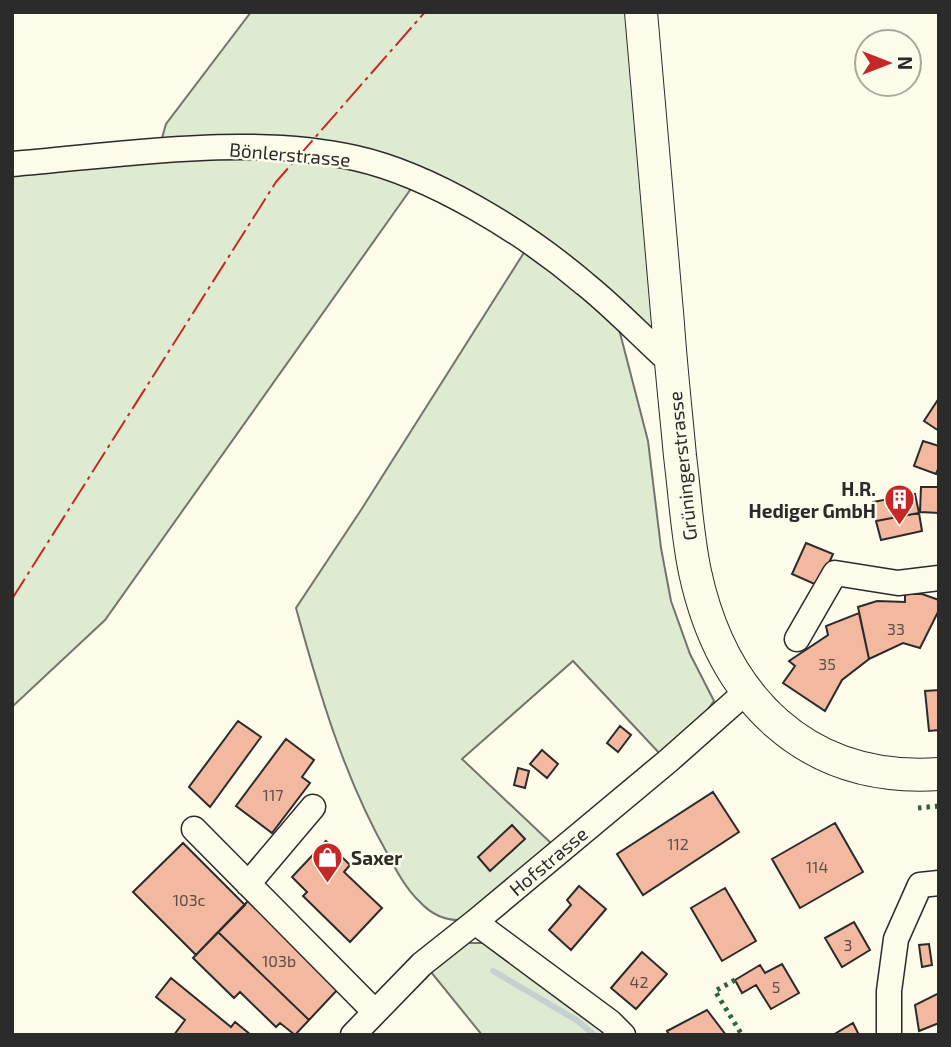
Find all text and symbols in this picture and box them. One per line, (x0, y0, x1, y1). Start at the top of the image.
north arrow (853, 28, 923, 98)
text: N (894, 56, 917, 70)
street label: Bönlerstrasse (228, 137, 352, 171)
street label: Grüningerstrasse (663, 390, 701, 542)
place label: H.R. Hediger GmbH (749, 477, 876, 522)
building icon: H.R. Hediger GmbH (882, 482, 916, 526)
house number: 33 (887, 619, 905, 638)
house number: 35 (818, 654, 836, 673)
house number: 117 (263, 785, 283, 804)
street label: Hofstrasse (504, 822, 592, 900)
house number: 112 (667, 834, 689, 853)
shop icon: Saxer (311, 840, 345, 884)
place label: Saxer (351, 846, 402, 869)
house number: 114 (806, 857, 828, 876)
house number: 103c (173, 890, 206, 909)
house number: 3 (844, 935, 852, 954)
house number: 103b (262, 951, 296, 970)
house number: 42 (630, 972, 648, 991)
house number: 5 (772, 977, 780, 996)

